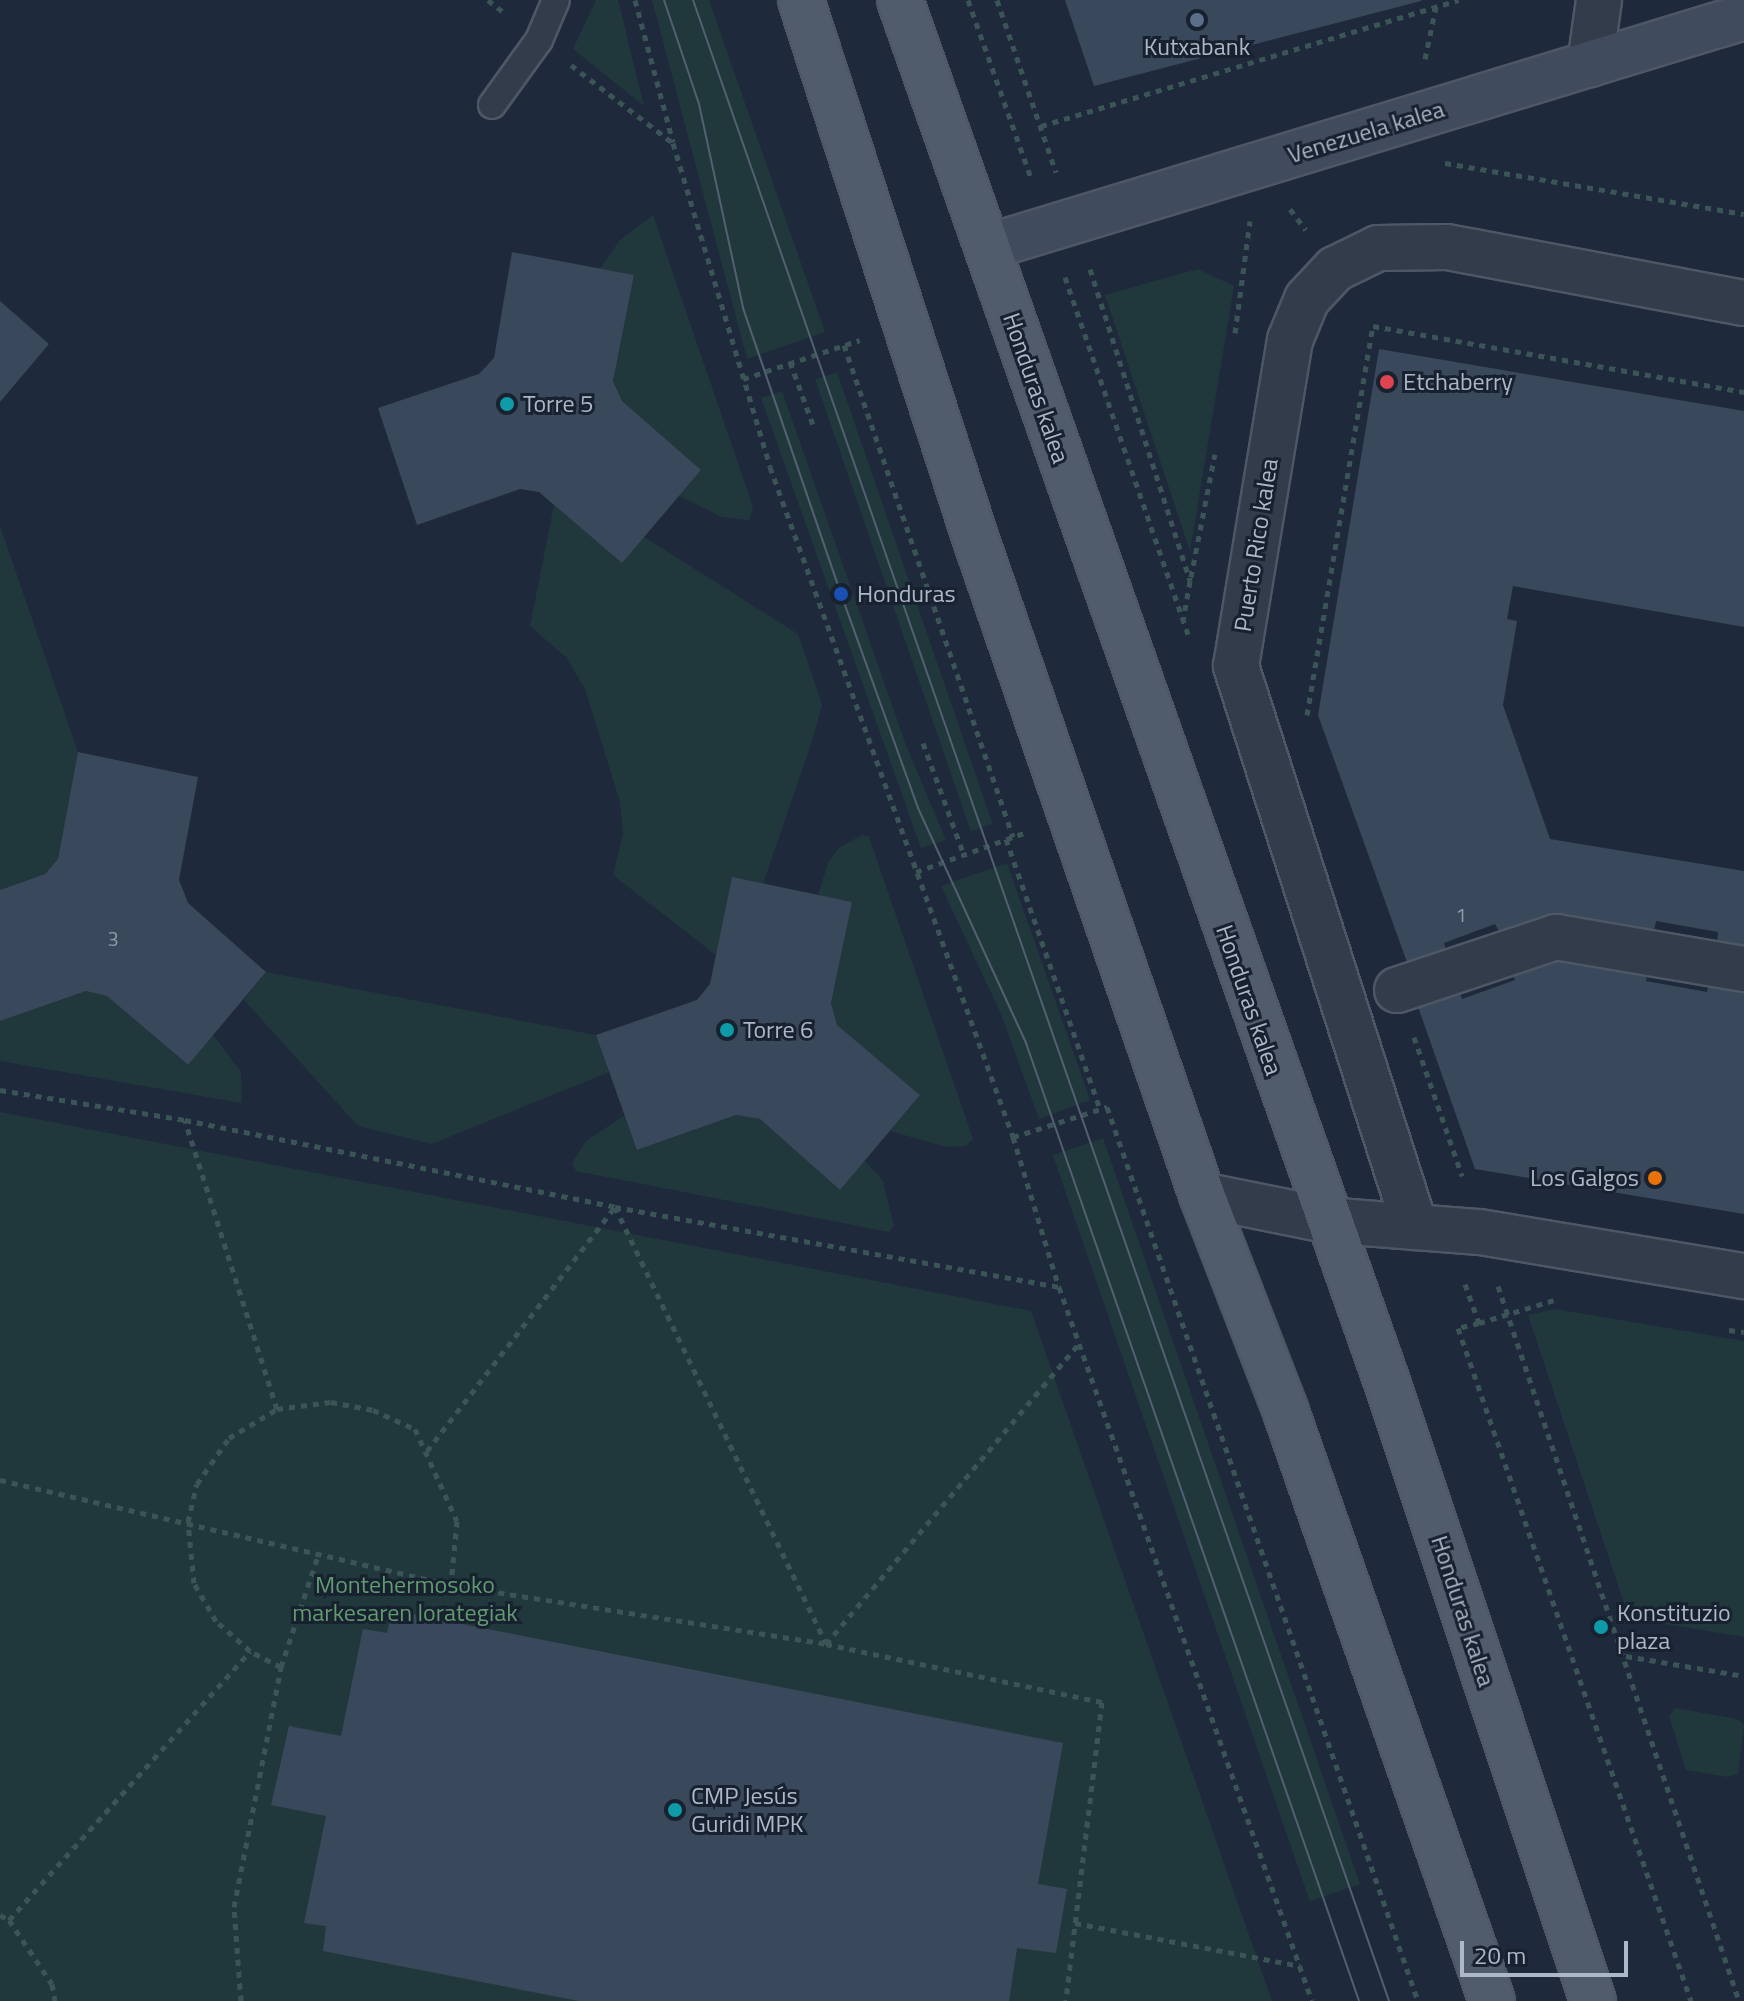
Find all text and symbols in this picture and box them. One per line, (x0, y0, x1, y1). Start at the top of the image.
marker: Kutxabank (1188, 11, 1206, 29)
place label: Kutxabank (1144, 33, 1250, 61)
street label: Venezuela kalea (1284, 95, 1448, 169)
street label: Honduras kalea (997, 309, 1075, 467)
place label: Etchaberry (1403, 368, 1513, 396)
marker: Etchaberry (1378, 373, 1396, 391)
place label: Torre 5 (523, 390, 593, 418)
marker: Torre 5 (498, 395, 516, 413)
street label: Puerto Rico kalea (1228, 456, 1284, 634)
place label: Honduras (857, 580, 956, 608)
marker: Honduras (832, 585, 850, 603)
house number: 1 (1455, 902, 1467, 926)
street label: Honduras kalea (1210, 921, 1288, 1079)
house number: 3 (107, 926, 119, 950)
place label: Torre 6 (743, 1016, 813, 1044)
marker: Torre 6 (718, 1021, 736, 1039)
place label: Los Galgos (1530, 1164, 1639, 1192)
marker: Los Galgos (1646, 1169, 1664, 1187)
street label: Honduras kalea (1425, 1532, 1501, 1690)
park label: Montehermosoko markesaren lorategiak (292, 1571, 518, 1627)
place label: Konstituzio plaza (1617, 1599, 1731, 1655)
marker: Konstituzio plaza (1592, 1618, 1610, 1636)
place label: CMP Jesús Guridi MPK (691, 1782, 803, 1838)
marker: CMP Jesús Guridi MPK (666, 1801, 684, 1819)
scale bar (1464, 1925, 1632, 1975)
text: 20 m (1474, 1937, 1526, 1973)

